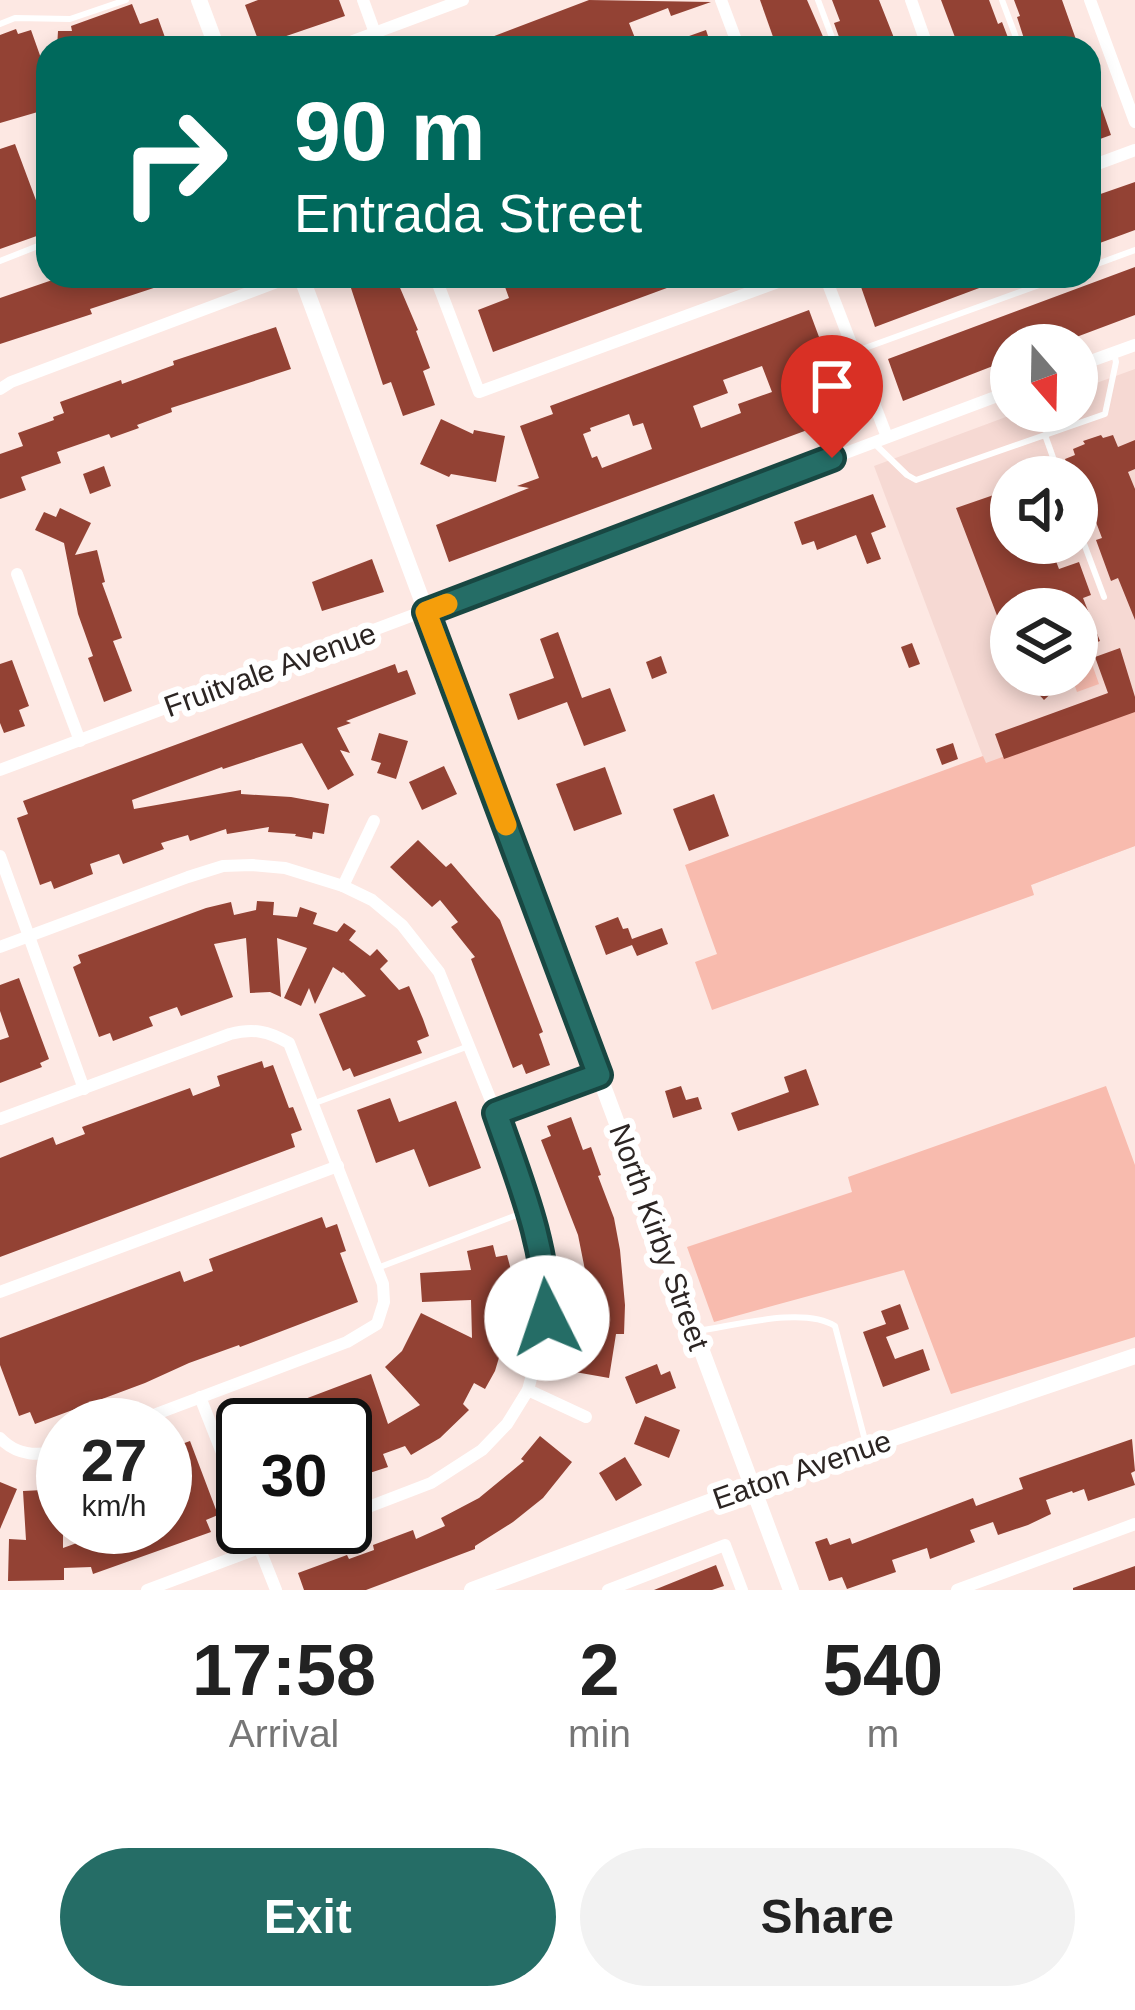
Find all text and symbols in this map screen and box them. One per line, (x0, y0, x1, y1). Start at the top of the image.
icon: right (96, 84, 252, 240)
text: 90 m (294, 84, 485, 178)
text: Entrada Street (294, 183, 642, 243)
north arrow (990, 324, 1098, 432)
map controls (990, 324, 1098, 696)
pin (781, 335, 883, 458)
icon: arrive (799, 353, 865, 419)
button: sound (990, 456, 1098, 564)
button: layers (990, 588, 1098, 696)
street label: Fruitvale Avenue (159, 616, 380, 723)
street label: North Kirby Street (603, 1119, 716, 1355)
position arrow (484, 1255, 610, 1381)
speed limit sign: 30 (216, 1398, 372, 1554)
street label: Eaton Avenue (708, 1424, 895, 1515)
text: 27 (81, 1427, 147, 1494)
text: km/h (81, 1489, 147, 1522)
text: 17:58 (192, 1630, 376, 1710)
text: 2 (579, 1630, 620, 1710)
text: 540 (823, 1630, 943, 1710)
text: Arrival (229, 1712, 339, 1755)
text: min (568, 1712, 631, 1755)
text: m (867, 1712, 899, 1755)
button: Exit (60, 1848, 556, 1986)
button: Share (580, 1848, 1075, 1986)

